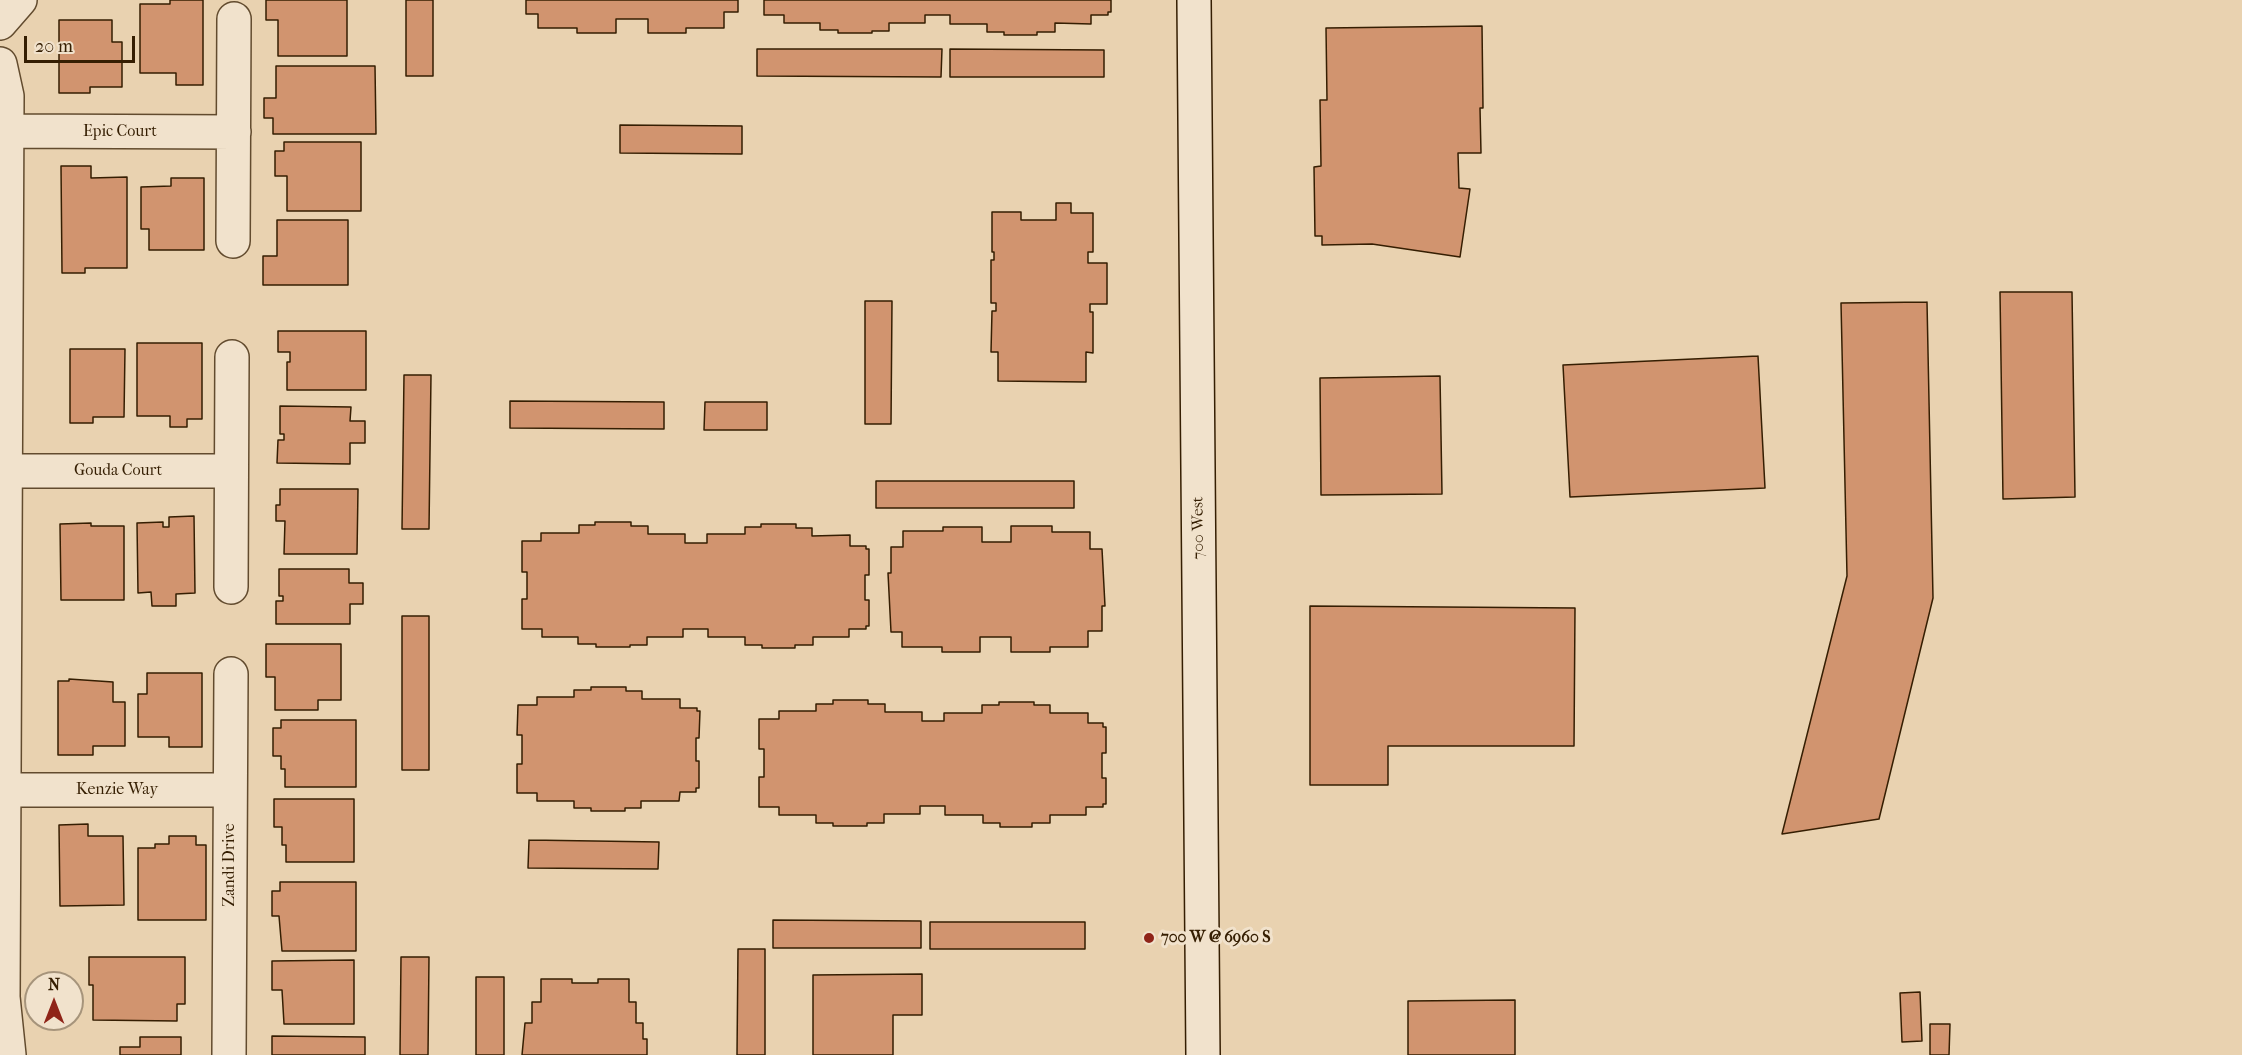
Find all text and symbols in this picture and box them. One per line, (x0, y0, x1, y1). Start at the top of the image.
scale bar (27, 24, 138, 62)
text: 20 m (35, 36, 73, 57)
street label: Epic Court (83, 122, 157, 142)
street label: Gouda Court (74, 461, 162, 481)
street label: 700 West (1189, 496, 1209, 560)
street label: Kenzie Way (76, 780, 158, 800)
street label: Zandi Drive (220, 823, 240, 907)
place label: 700 W @ 6960 S (1161, 928, 1270, 948)
marker: 700 W @ 6960 S (1142, 931, 1156, 945)
north arrow (24, 971, 84, 1031)
text: N (48, 975, 60, 994)

